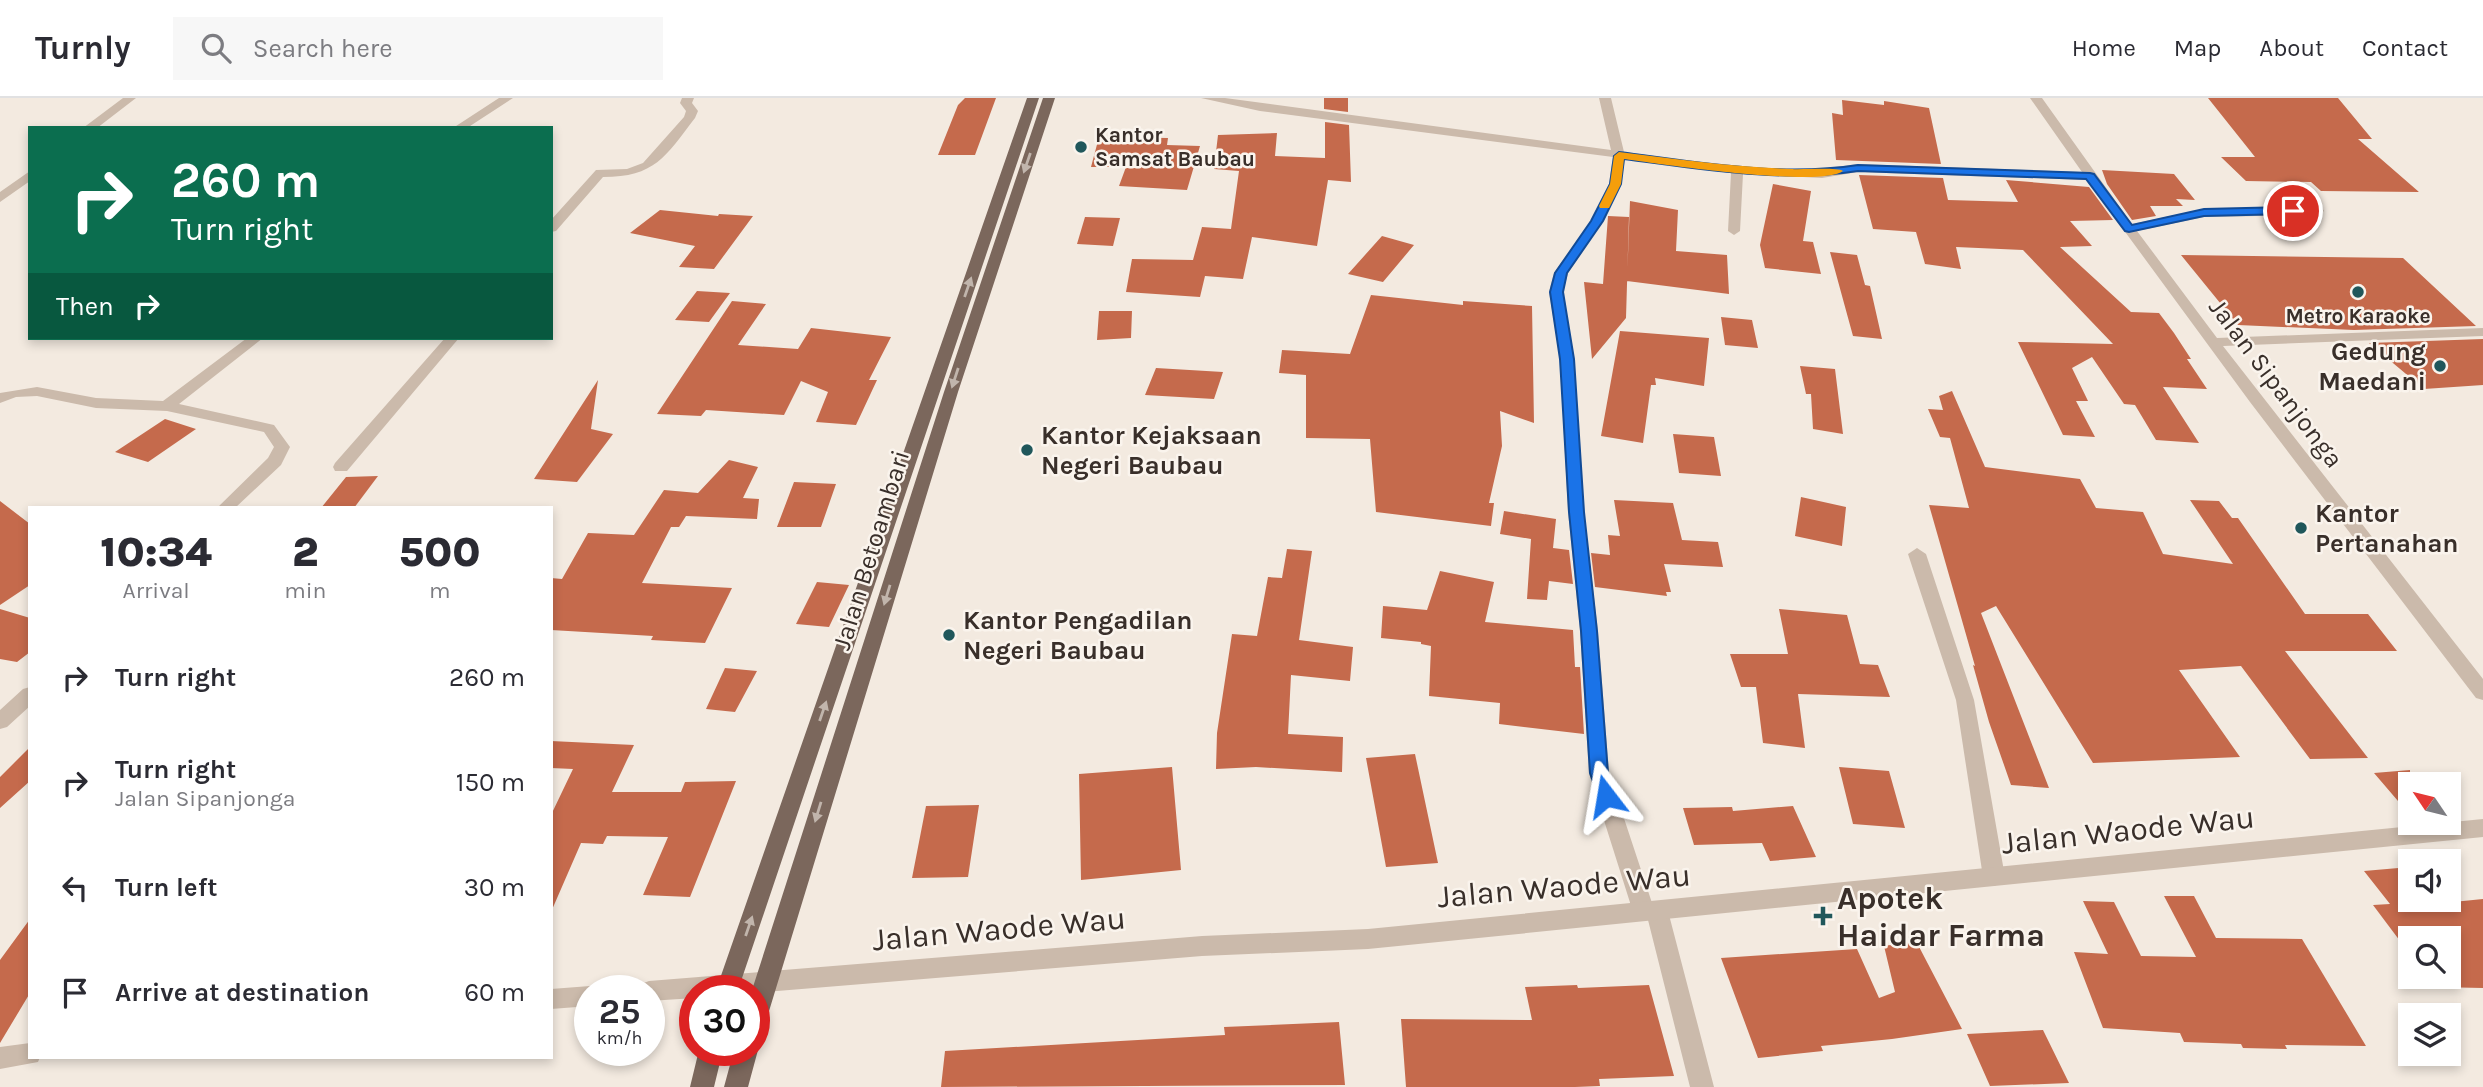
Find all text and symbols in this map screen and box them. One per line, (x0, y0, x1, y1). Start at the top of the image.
search box (173, 17, 663, 80)
text: Turnly (35, 29, 131, 67)
icon: search (197, 29, 235, 67)
text: Search here (253, 33, 393, 64)
text: Home (2072, 34, 2136, 62)
text: Map (2174, 34, 2221, 62)
text: About (2259, 34, 2324, 62)
text: Contact (2362, 34, 2448, 62)
place label: Kantor Samsat Baubau (1095, 123, 1255, 171)
marker: Kantor Samsat Baubau (1073, 139, 1089, 155)
text: 260 m (171, 152, 320, 209)
one-way arrow (1021, 152, 1032, 173)
icon: right (56, 154, 147, 245)
pin (2263, 181, 2323, 241)
icon: arrive (2274, 192, 2312, 230)
text: Turn right (171, 211, 313, 248)
one-way arrow (963, 276, 974, 297)
marker: Metro Karaoke (2350, 284, 2366, 300)
icon: right (128, 287, 166, 325)
text: Then (56, 291, 114, 322)
street label: Jalan Sipanjonga (2202, 292, 2350, 474)
place label: Metro Karaoke (2285, 304, 2431, 328)
place label: Gedung Maedani (2318, 336, 2426, 397)
marker: Gedung Maedani (2432, 358, 2448, 374)
one-way arrow (949, 368, 960, 389)
place label: Kantor Kejaksaan Negeri Baubau (1041, 420, 1262, 481)
marker: Kantor Kejaksaan Negeri Baubau (1019, 442, 1035, 458)
street label: Jalan Betoambari (826, 446, 916, 654)
place label: Kantor Pertanahan (2315, 498, 2459, 559)
marker: Kantor Pertanahan (2293, 520, 2309, 536)
text: 10:34 (100, 527, 212, 577)
text: 2 (292, 527, 319, 577)
text: 500 (399, 527, 481, 577)
text: Arrival (122, 577, 190, 604)
text: min (284, 577, 327, 604)
text: m (429, 577, 450, 604)
one-way arrow (881, 585, 891, 606)
place label: Kantor Pengadilan Negeri Baubau (963, 605, 1192, 666)
marker: Kantor Pengadilan Negeri Baubau (941, 627, 957, 643)
icon: right (56, 659, 94, 697)
text: Turn right (115, 662, 236, 693)
text: 260 m (449, 662, 525, 693)
one-way arrow (818, 700, 829, 721)
text: Turn right (115, 754, 236, 785)
position arrow (1569, 759, 1643, 833)
icon: right (56, 764, 94, 802)
text: 150 m (456, 767, 525, 798)
north arrow (2398, 772, 2460, 835)
map controls (2398, 772, 2461, 1066)
text: Jalan Sipanjonga (115, 785, 295, 812)
street label: Jalan Waode Wau (2000, 798, 2256, 862)
one-way arrow (813, 802, 823, 823)
button: sound (2398, 849, 2461, 912)
street label: Jalan Waode Wau (1436, 856, 1692, 916)
icon: left (56, 869, 94, 907)
text: Turn left (115, 872, 217, 903)
text: 30 m (464, 872, 525, 903)
place label: Apotek Haidar Farma (1837, 880, 2045, 954)
street label: Jalan Waode Wau (871, 899, 1127, 959)
marker: Apotek Haidar Farma (1815, 908, 1831, 924)
one-way arrow (744, 915, 755, 936)
button: search (2398, 926, 2461, 989)
icon: arrive (56, 974, 94, 1012)
speed limit sign: 30 (679, 975, 770, 1066)
text: Arrive at destination (115, 977, 369, 1008)
text: 60 m (464, 977, 525, 1008)
text: 25 (599, 991, 640, 1032)
button: layers (2398, 1003, 2461, 1066)
text: km/h (597, 1027, 642, 1049)

